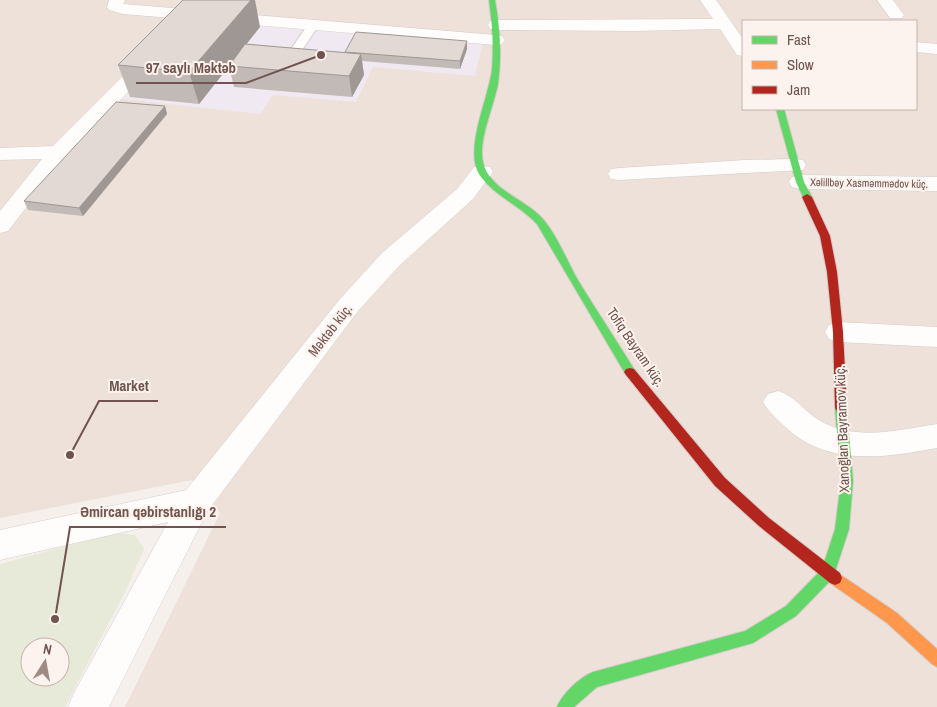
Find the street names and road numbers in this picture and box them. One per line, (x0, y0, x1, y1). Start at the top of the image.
street label: Xəlillbəy Xasməmmədov küç. (810, 175, 928, 191)
street label: Məktəb küç. (304, 300, 356, 360)
street label: Tofiq Bayram küç. (603, 304, 669, 390)
street label: Xanoğlan Bayramov küç. (831, 365, 853, 493)

